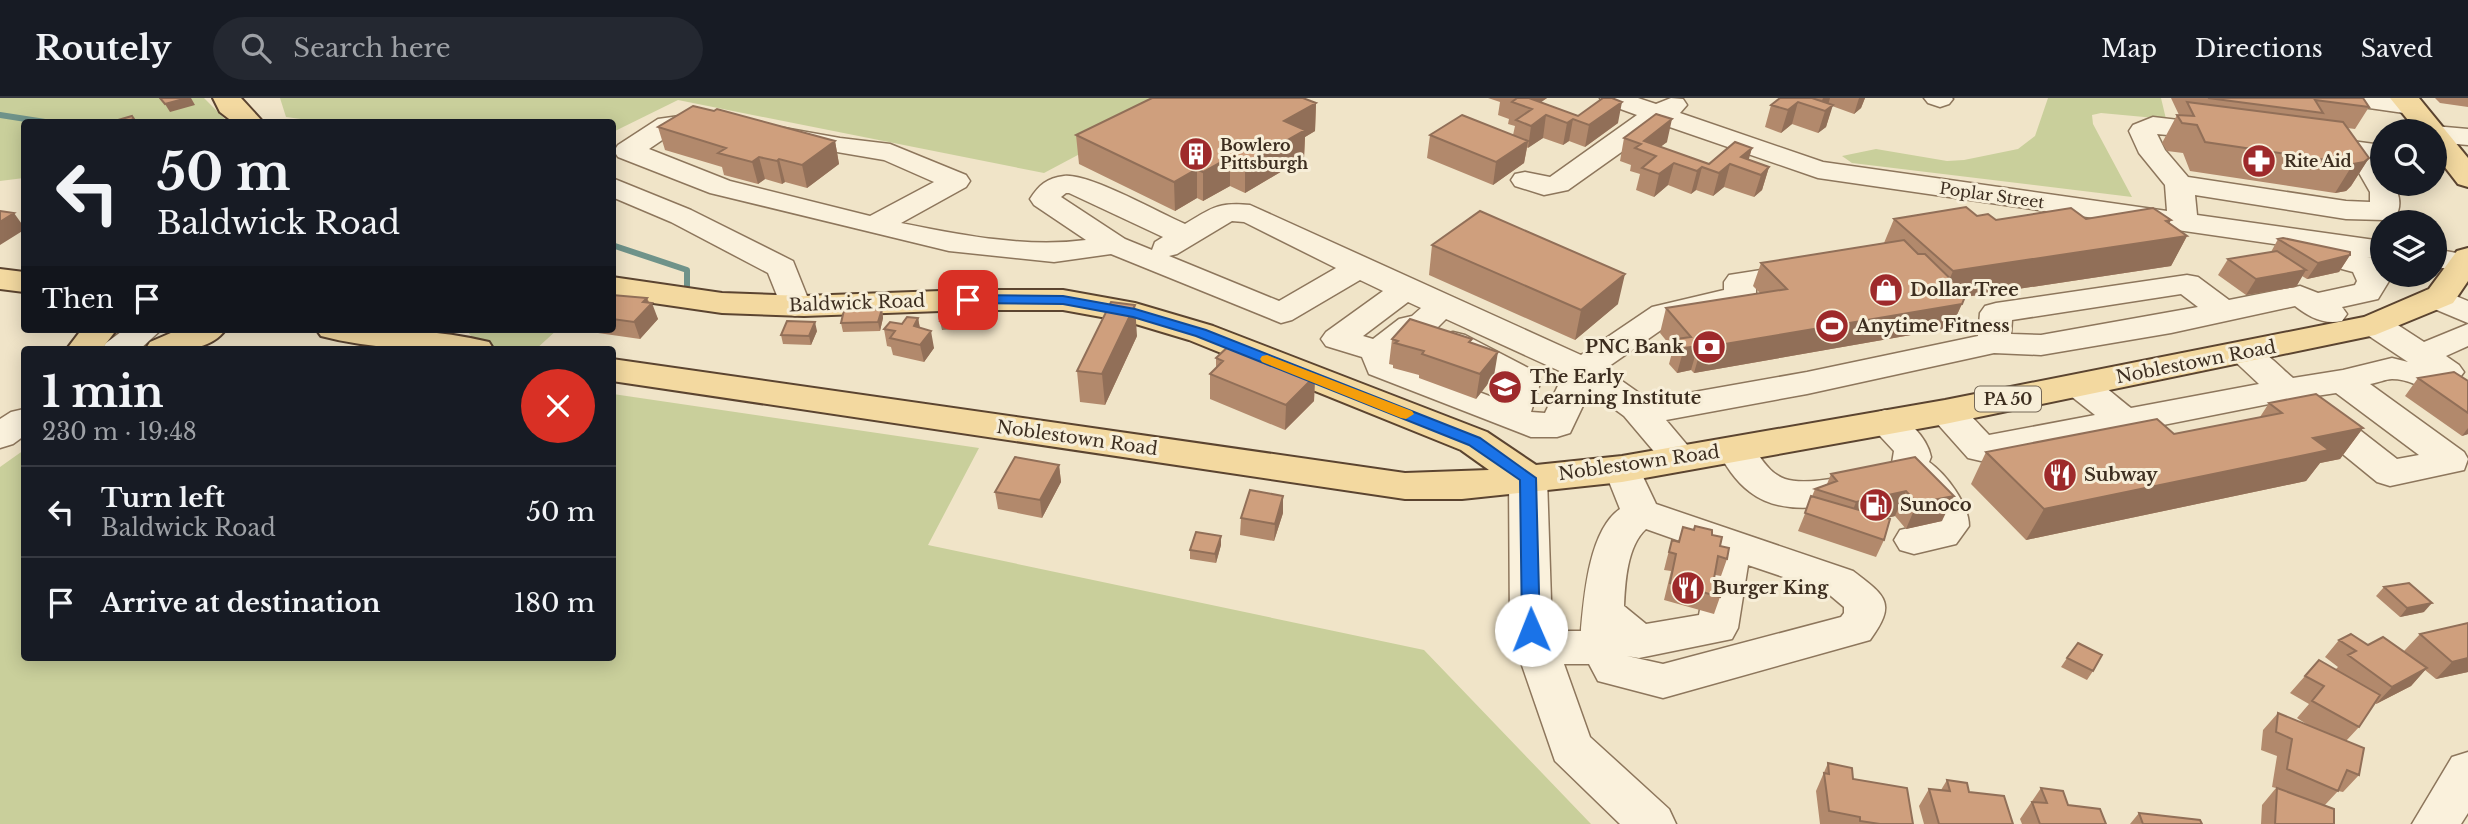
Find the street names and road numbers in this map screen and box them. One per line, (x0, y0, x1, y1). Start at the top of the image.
street label: Poplar Street (1938, 178, 2046, 212)
street label: Baldwick Road (788, 290, 926, 316)
street label: Noblestown Road (2114, 336, 2278, 388)
road number: PA 50 (1975, 386, 2041, 412)
street label: Noblestown Road (995, 416, 1159, 460)
street label: Noblestown Road (1557, 441, 1721, 485)

